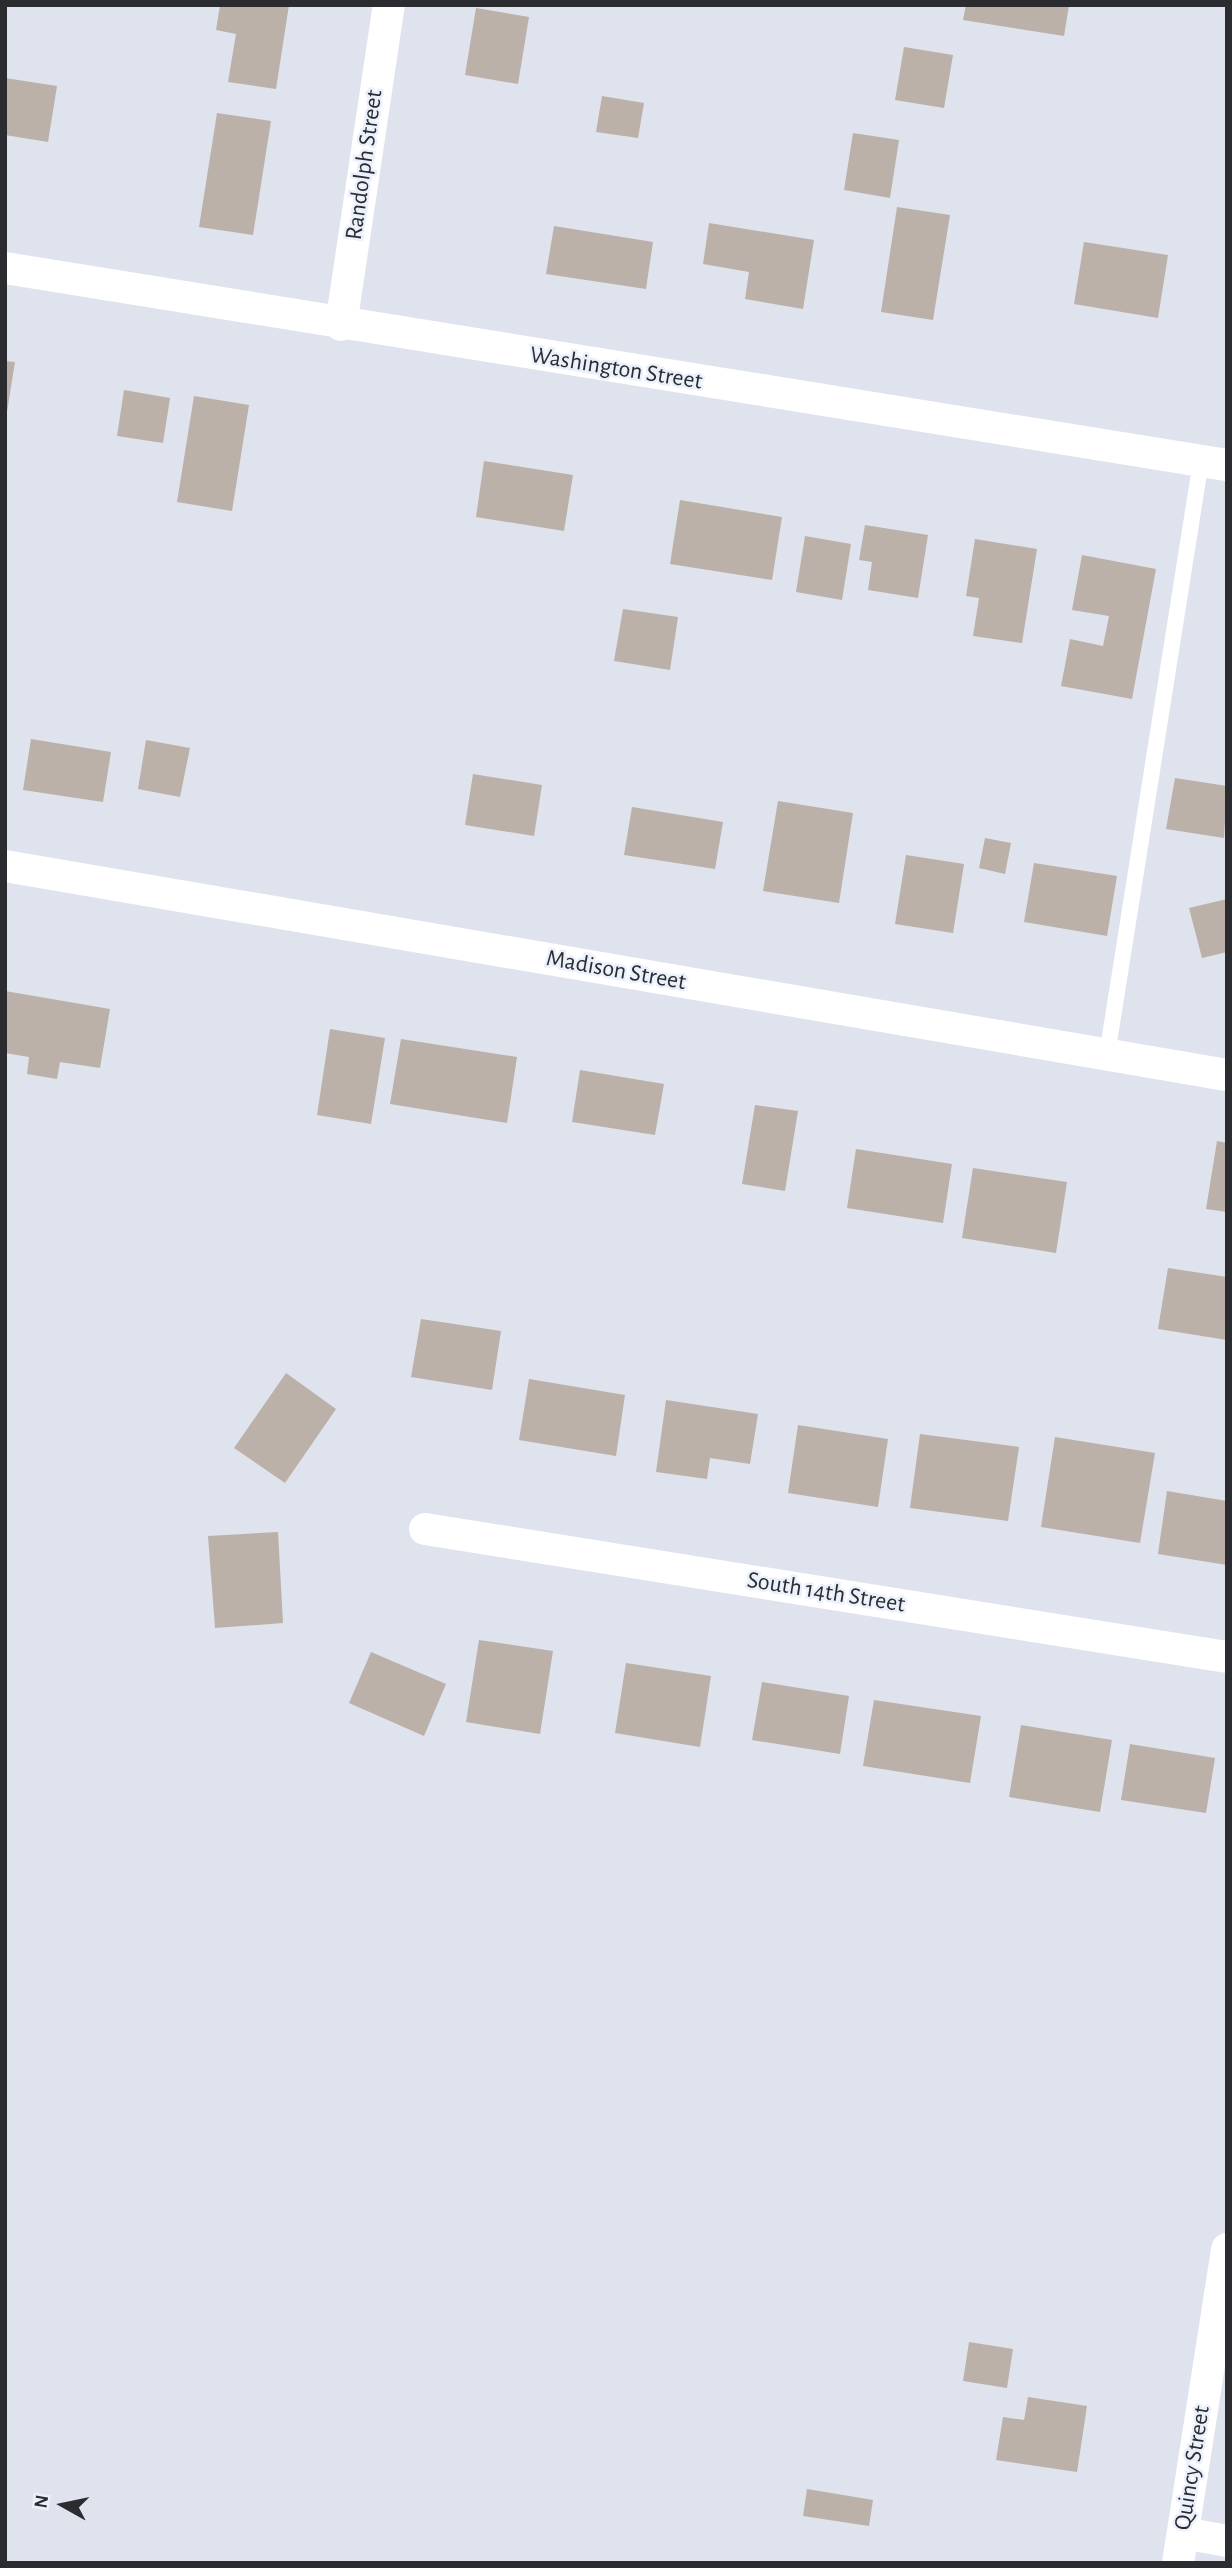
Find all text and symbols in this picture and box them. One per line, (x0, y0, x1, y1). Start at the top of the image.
street label: Randolph Street (340, 88, 390, 242)
street label: Washington Street (528, 341, 704, 397)
street label: Madison Street (544, 945, 688, 997)
street label: South 14th Street (745, 1566, 907, 1620)
street label: Quincy Street (1169, 2404, 1217, 2532)
north arrow (28, 2470, 98, 2540)
text: N (31, 2494, 52, 2510)

